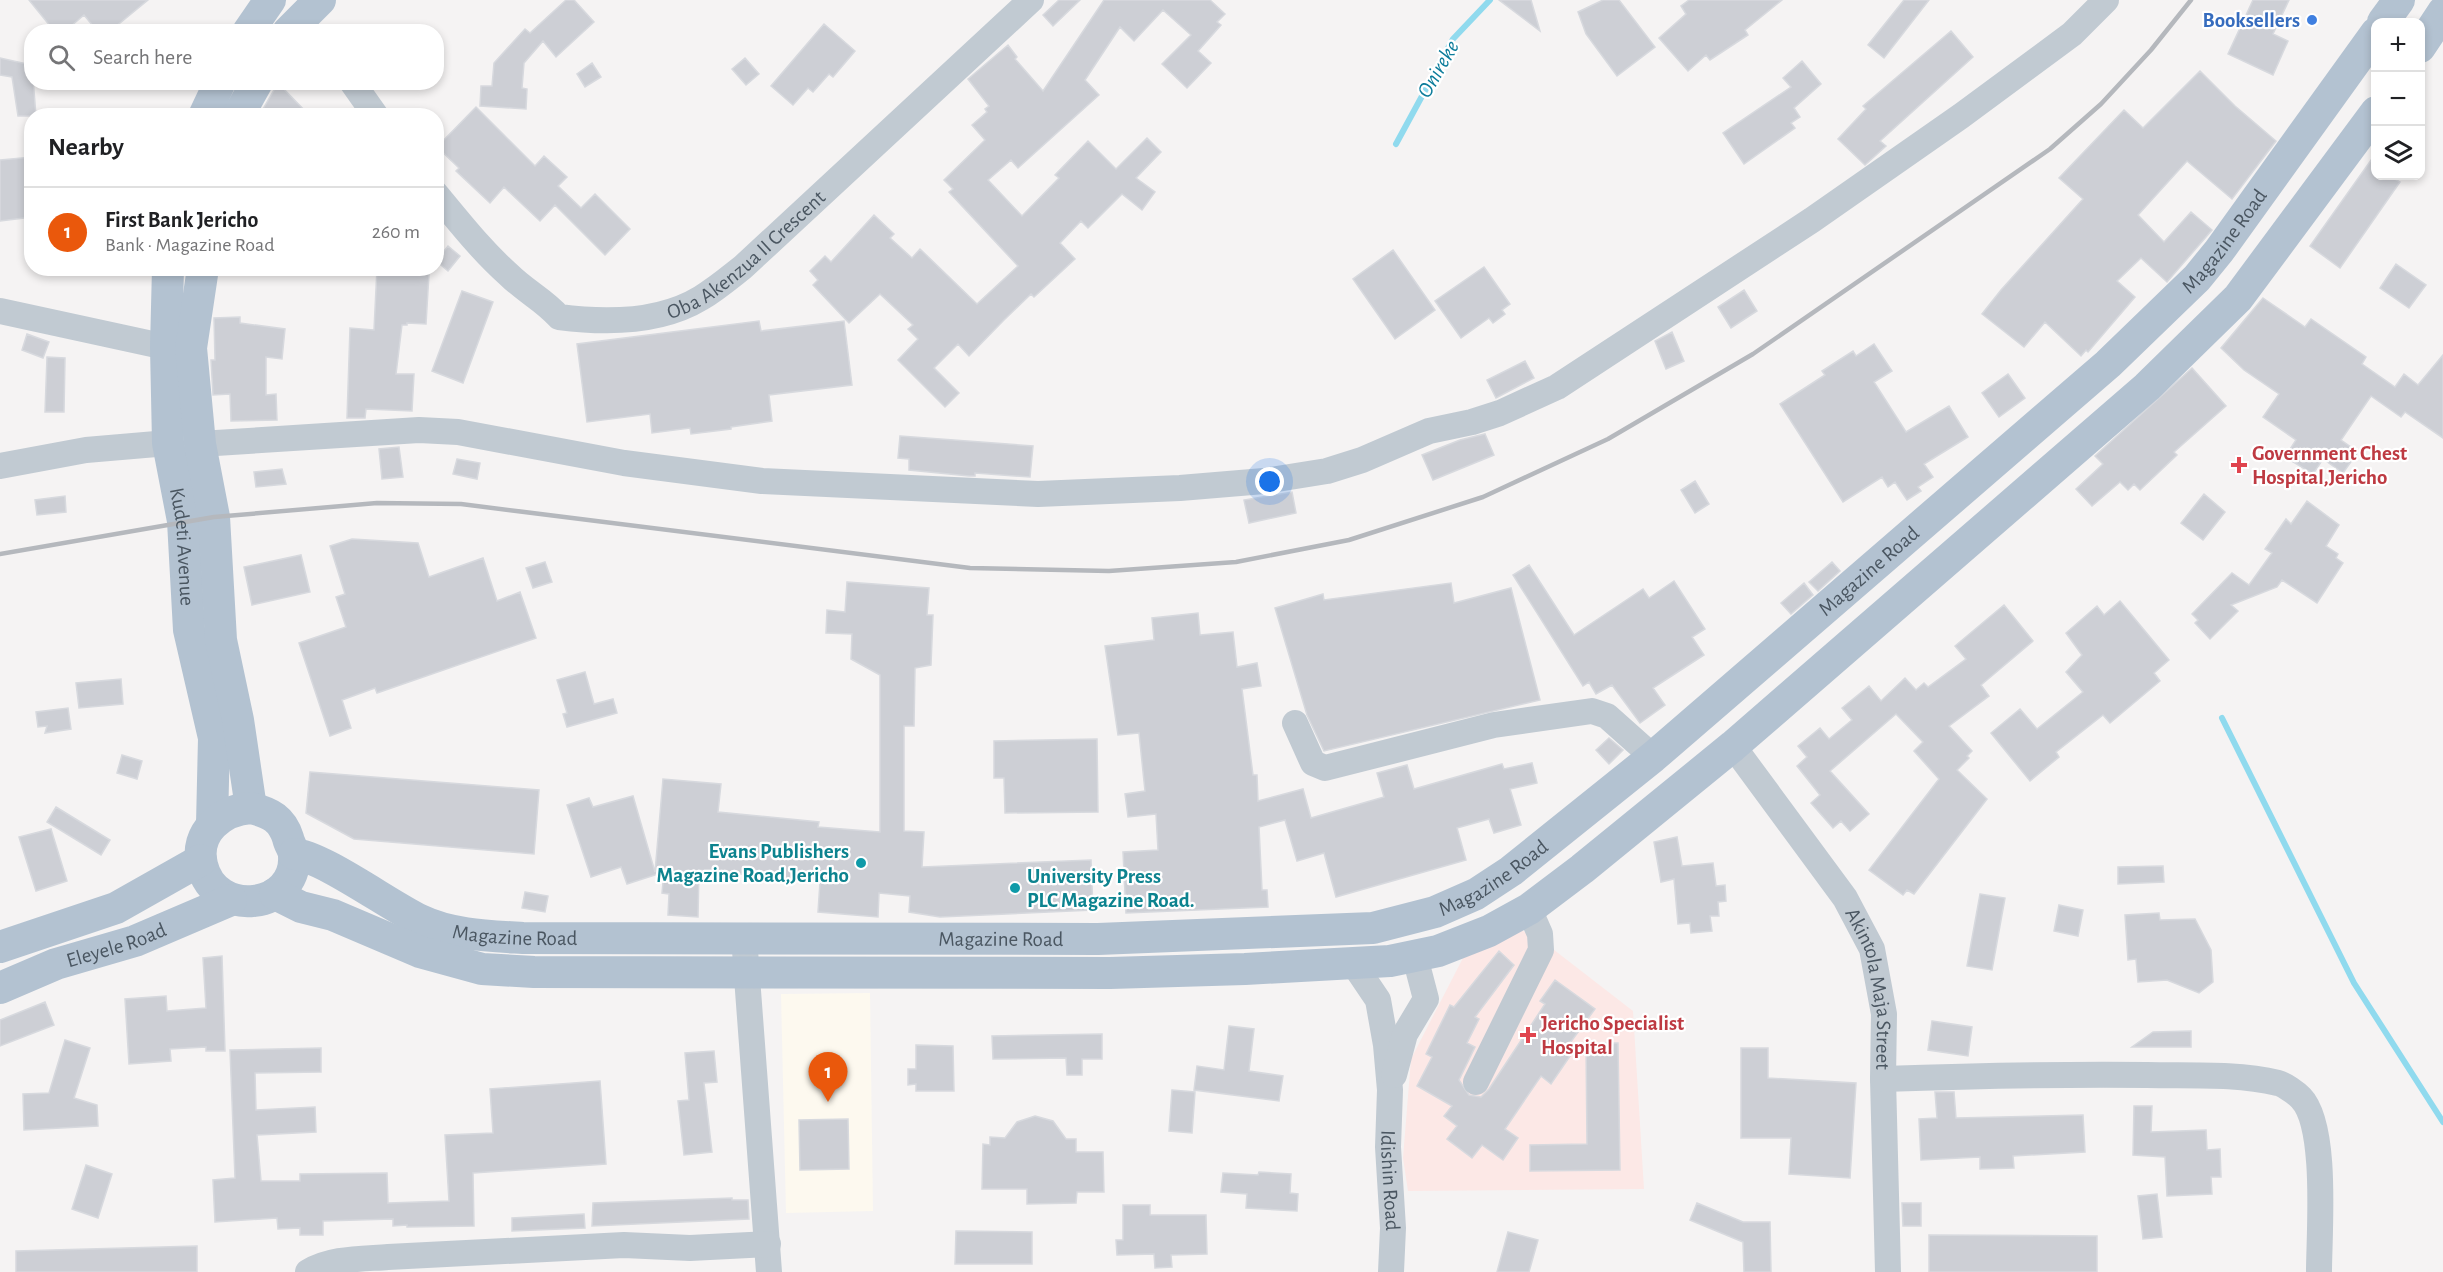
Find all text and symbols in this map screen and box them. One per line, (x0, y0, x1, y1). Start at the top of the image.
place label: Booksellers (2203, 10, 2300, 31)
marker: Booksellers (2305, 13, 2319, 27)
map controls (2371, 18, 2425, 180)
button: + (2371, 18, 2425, 72)
search box (24, 24, 444, 90)
water label: Onireke (1413, 37, 1463, 101)
icon: search (45, 41, 78, 74)
text: Search here (93, 46, 192, 68)
button: − (2371, 72, 2425, 126)
button: layers (2371, 126, 2425, 180)
text: Nearby (48, 134, 124, 160)
street label: Magazine Road (2178, 185, 2271, 297)
street label: Oba Akenzua II Crescent (664, 186, 829, 323)
text: First Bank Jericho (105, 209, 258, 231)
text: 1 (64, 222, 71, 242)
text: 260 m (372, 222, 420, 242)
text: Bank · Magazine Road (105, 235, 275, 255)
place label: Government Chest Hospital,Jericho (2252, 443, 2407, 488)
marker: Government Chest Hospital,Jericho (2230, 456, 2248, 474)
your location (1255, 467, 1284, 496)
street label: Kudeti Avenue (166, 486, 198, 606)
street label: Magazine Road (1814, 522, 1923, 620)
street label: Magazine Road (1435, 835, 1552, 920)
place label: Evans Publishers Magazine Road,Jericho (657, 841, 849, 886)
marker: Evans Publishers Magazine Road,Jericho (854, 856, 868, 870)
place label: University Press PLC Magazine Road. (1027, 866, 1195, 911)
marker: University Press PLC Magazine Road. (1008, 881, 1022, 895)
street label: Akintola Maja Street (1842, 904, 1895, 1070)
street label: Eleyele Road (64, 919, 169, 971)
street label: Magazine Road (451, 921, 578, 949)
street label: Magazine Road (938, 928, 1064, 949)
place label: Jericho Specialist Hospital (1541, 1013, 1684, 1058)
marker: Jericho Specialist Hospital (1519, 1026, 1537, 1044)
pin: 1 (808, 1052, 848, 1102)
street label: Idishin Road (1377, 1130, 1404, 1232)

